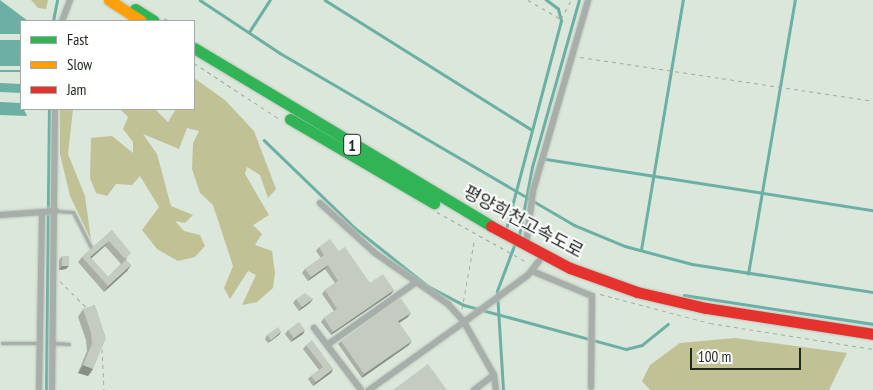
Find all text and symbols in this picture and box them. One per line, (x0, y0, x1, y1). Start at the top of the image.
legend (20, 20, 195, 110)
text: Fast (67, 30, 88, 49)
text: Slow (67, 55, 92, 74)
text: Jam (67, 80, 86, 99)
road number: 1 (342, 132, 362, 158)
street label: 평양희천고속도로 (459, 181, 587, 263)
scale bar (693, 338, 804, 370)
text: 100 m (698, 347, 731, 366)

